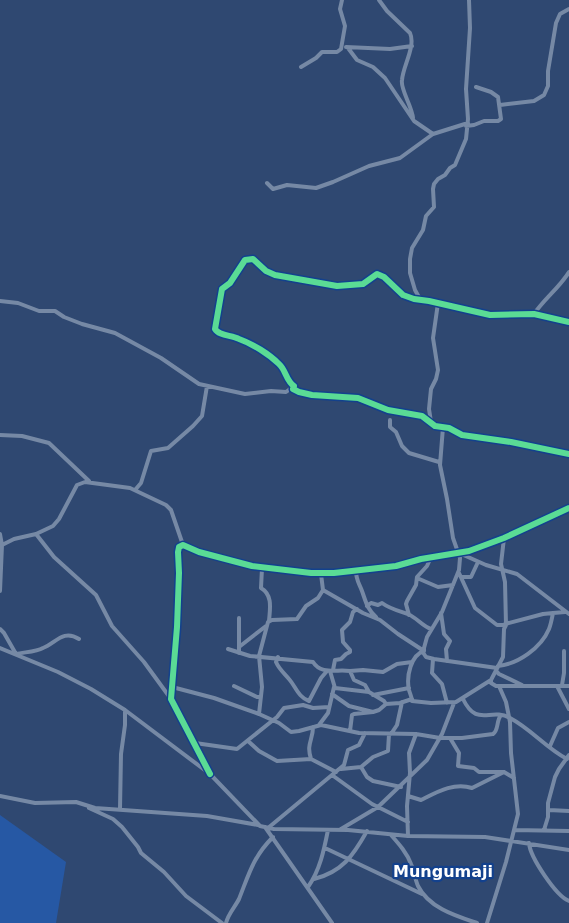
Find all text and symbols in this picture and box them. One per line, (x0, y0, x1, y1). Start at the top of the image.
district label: Mungumaji (393, 862, 493, 881)

